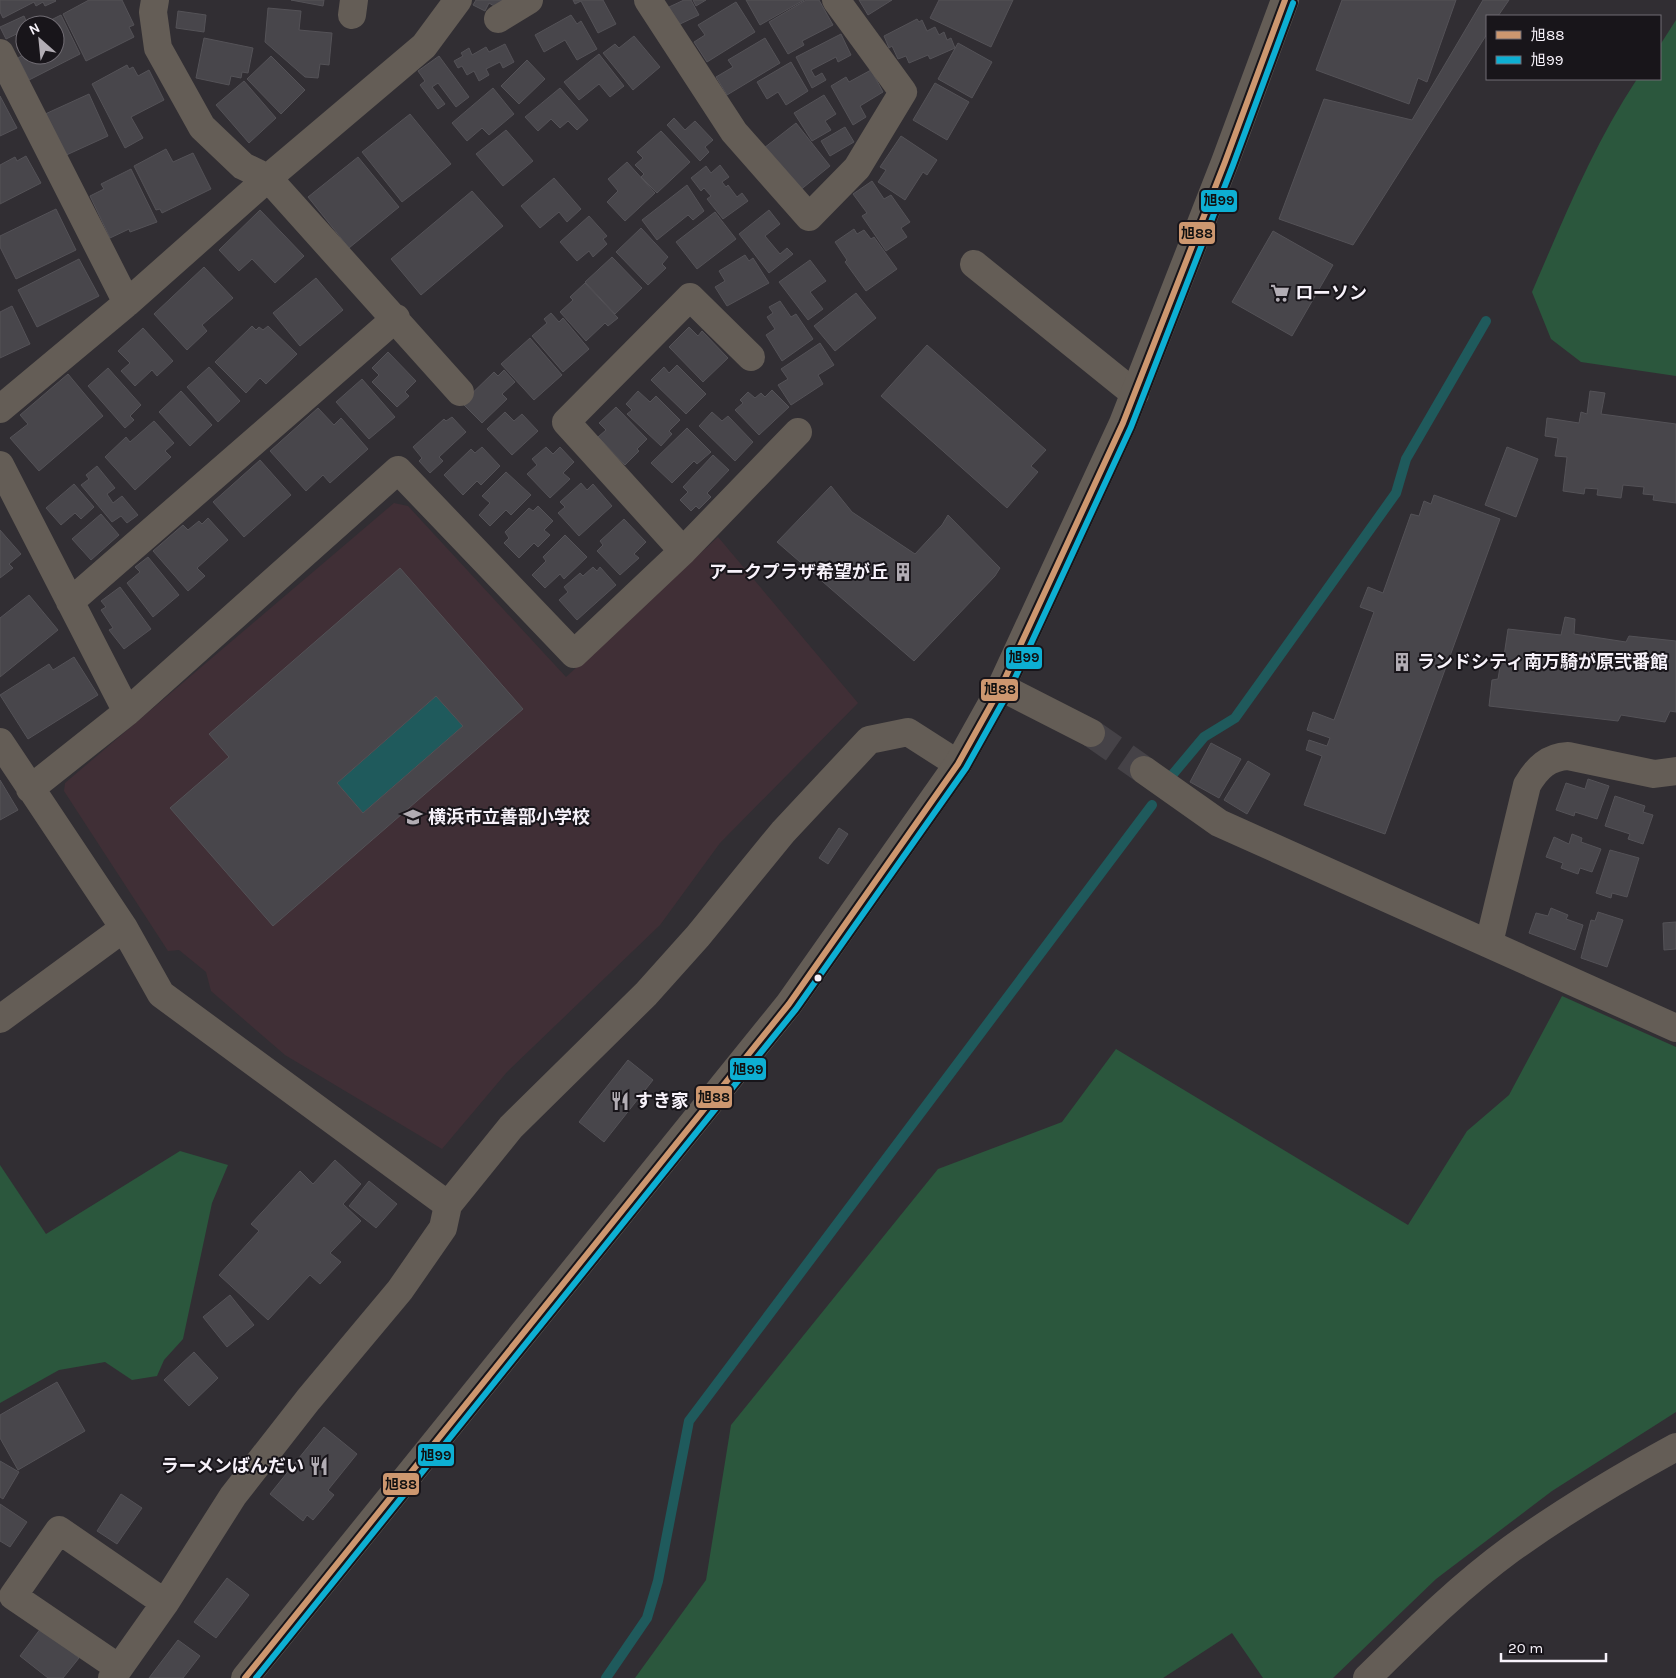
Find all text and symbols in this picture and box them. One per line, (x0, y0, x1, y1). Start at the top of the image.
north arrow (15, 15, 65, 65)
legend (1486, 15, 1661, 80)
text: N (26, 19, 43, 39)
text: 旭88 (1531, 26, 1564, 44)
text: 旭99 (1531, 51, 1563, 69)
line badge: 旭99 (1200, 189, 1238, 213)
text: 旭99 (1203, 192, 1235, 209)
line badge: 旭88 (1178, 221, 1216, 245)
text: 旭88 (1181, 225, 1213, 242)
supermarket icon: ローソン (1269, 282, 1291, 304)
place label: ローソン (1295, 282, 1367, 304)
place label: アークプラザ希望が丘 (709, 561, 888, 583)
building icon: アークプラザ希望が丘 (892, 561, 914, 583)
line badge: 旭99 (1005, 646, 1043, 670)
text: 旭99 (1008, 649, 1040, 666)
building icon: ランドシティ南万騎が原弐番館 (1391, 651, 1413, 673)
place label: ランドシティ南万騎が原弐番館 (1417, 651, 1668, 673)
line badge: 旭88 (980, 678, 1019, 702)
text: 旭88 (984, 681, 1016, 698)
school or university icon: 横浜市立善部小学校 (402, 806, 424, 828)
place label: 横浜市立善部小学校 (428, 806, 590, 828)
unlabelled marker (813, 973, 823, 983)
line badge: 旭99 (729, 1057, 767, 1081)
text: 旭99 (732, 1061, 764, 1078)
line badge: 旭88 (695, 1085, 733, 1109)
text: 旭88 (698, 1089, 730, 1106)
restaurant icon: すき家 (609, 1090, 631, 1112)
place label: すき家 (635, 1090, 689, 1112)
line badge: 旭99 (417, 1443, 455, 1467)
text: 旭99 (420, 1447, 452, 1464)
place label: ラーメンばんだい (161, 1455, 304, 1477)
restaurant icon: ラーメンばんだい (308, 1455, 330, 1477)
line badge: 旭88 (382, 1472, 420, 1496)
text: 旭88 (385, 1476, 417, 1493)
scale bar (1501, 1630, 1606, 1662)
text: 20 m (1508, 1639, 1543, 1657)

